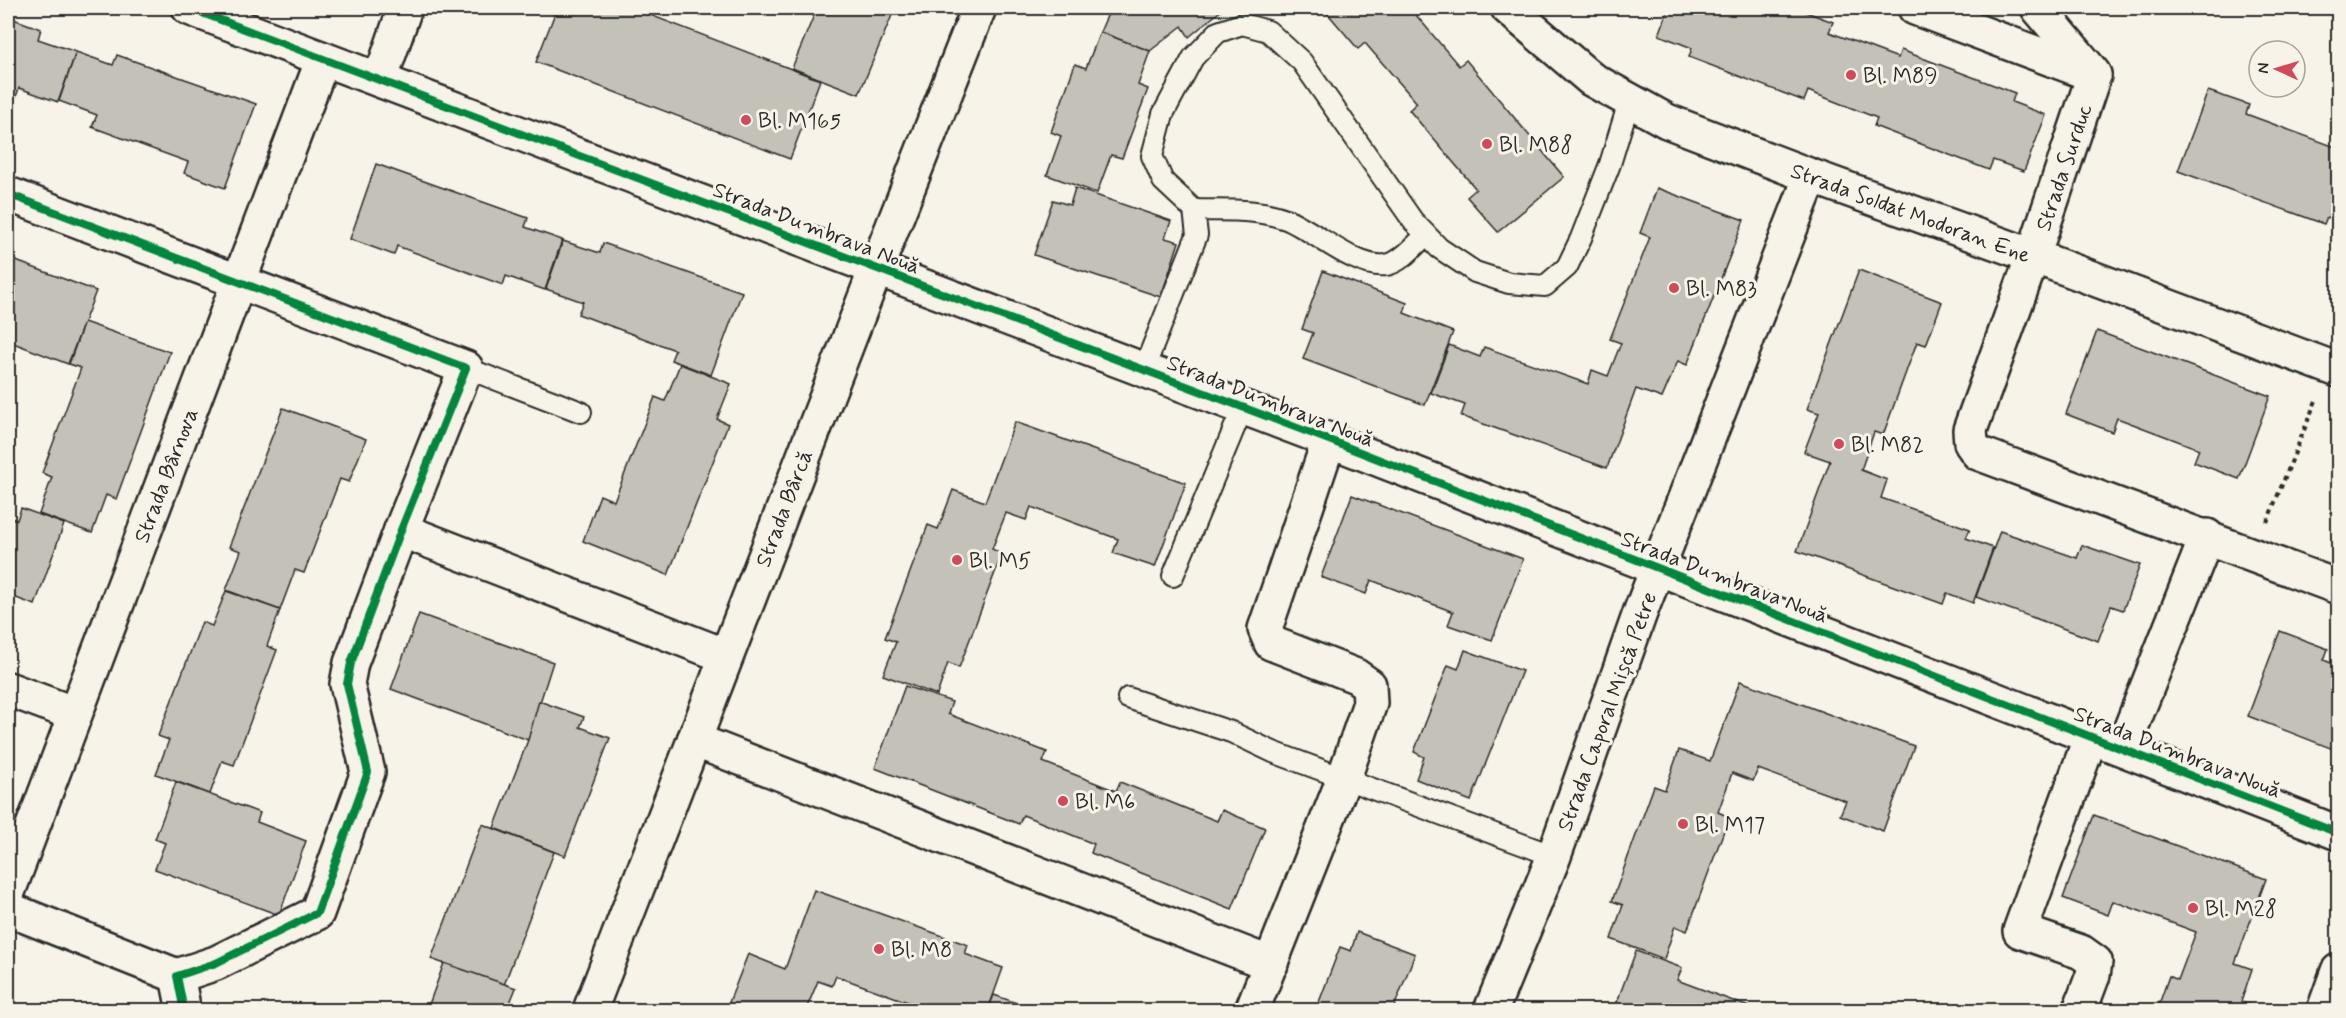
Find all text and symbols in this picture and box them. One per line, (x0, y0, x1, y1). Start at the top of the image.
north arrow (2247, 39, 2307, 99)
text: N (2253, 62, 2274, 74)
place label: Bl. M89 (1863, 63, 1938, 91)
marker: Bl. M89 (1844, 68, 1858, 82)
street label: Strada Surduc (2030, 100, 2100, 235)
place label: Bl. M165 (758, 108, 841, 136)
marker: Bl. M165 (739, 113, 753, 127)
place label: Bl. M88 (1499, 132, 1573, 160)
marker: Bl. M88 (1480, 137, 1494, 151)
street label: Strada Soldat Modoran Ene (1786, 157, 2034, 270)
street label: Strada Dumbrava Nouă (709, 176, 924, 281)
place label: Bl. M83 (1686, 276, 1757, 304)
marker: Bl. M83 (1667, 281, 1681, 295)
street label: Strada Dumbrava Nouă (1163, 349, 1378, 454)
street label: Strada Bârnova (128, 404, 205, 547)
place label: Bl. M82 (1851, 432, 1924, 460)
marker: Bl. M82 (1832, 437, 1846, 451)
street label: Strada Bârcă (750, 446, 820, 571)
street label: Strada Dumbrava Nouă (1617, 525, 1832, 630)
place label: Bl. M5 (969, 548, 1031, 576)
marker: Bl. M5 (950, 553, 964, 567)
street label: Strada Caporal Mișcă Petre (1552, 588, 1664, 835)
street label: Strada Dumbrava Nouă (2070, 700, 2285, 805)
place label: Bl. M6 (1075, 789, 1135, 817)
marker: Bl. M6 (1056, 794, 1070, 808)
place label: Bl. M17 (1695, 812, 1765, 840)
marker: Bl. M17 (1676, 817, 1690, 831)
place label: Bl. M28 (2205, 896, 2277, 924)
marker: Bl. M28 (2186, 901, 2200, 915)
place label: Bl. M8 (891, 937, 953, 965)
marker: Bl. M8 (872, 942, 886, 956)

